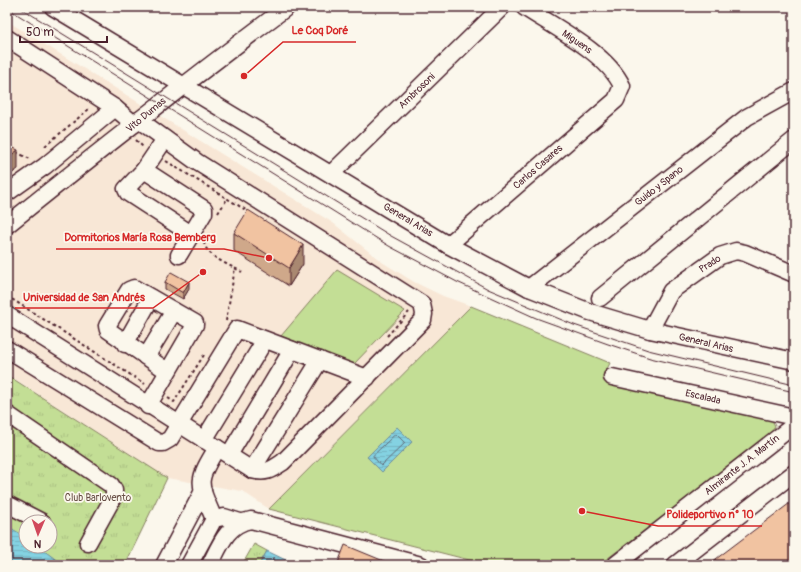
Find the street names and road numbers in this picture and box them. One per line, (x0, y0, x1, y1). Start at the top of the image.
street label: Miguens (560, 28, 595, 57)
street label: Ambrosoni (396, 71, 438, 111)
street label: Vito Dumas (124, 95, 169, 135)
street label: Carlos Casares (511, 142, 566, 192)
street label: Guido y Spano (632, 163, 686, 209)
street label: General Arias (381, 201, 435, 240)
street label: Prado (697, 252, 724, 275)
street label: General Arias (678, 331, 735, 355)
street label: Escalada (684, 387, 722, 407)
street label: Almirante J. A. Martín (702, 432, 782, 498)

